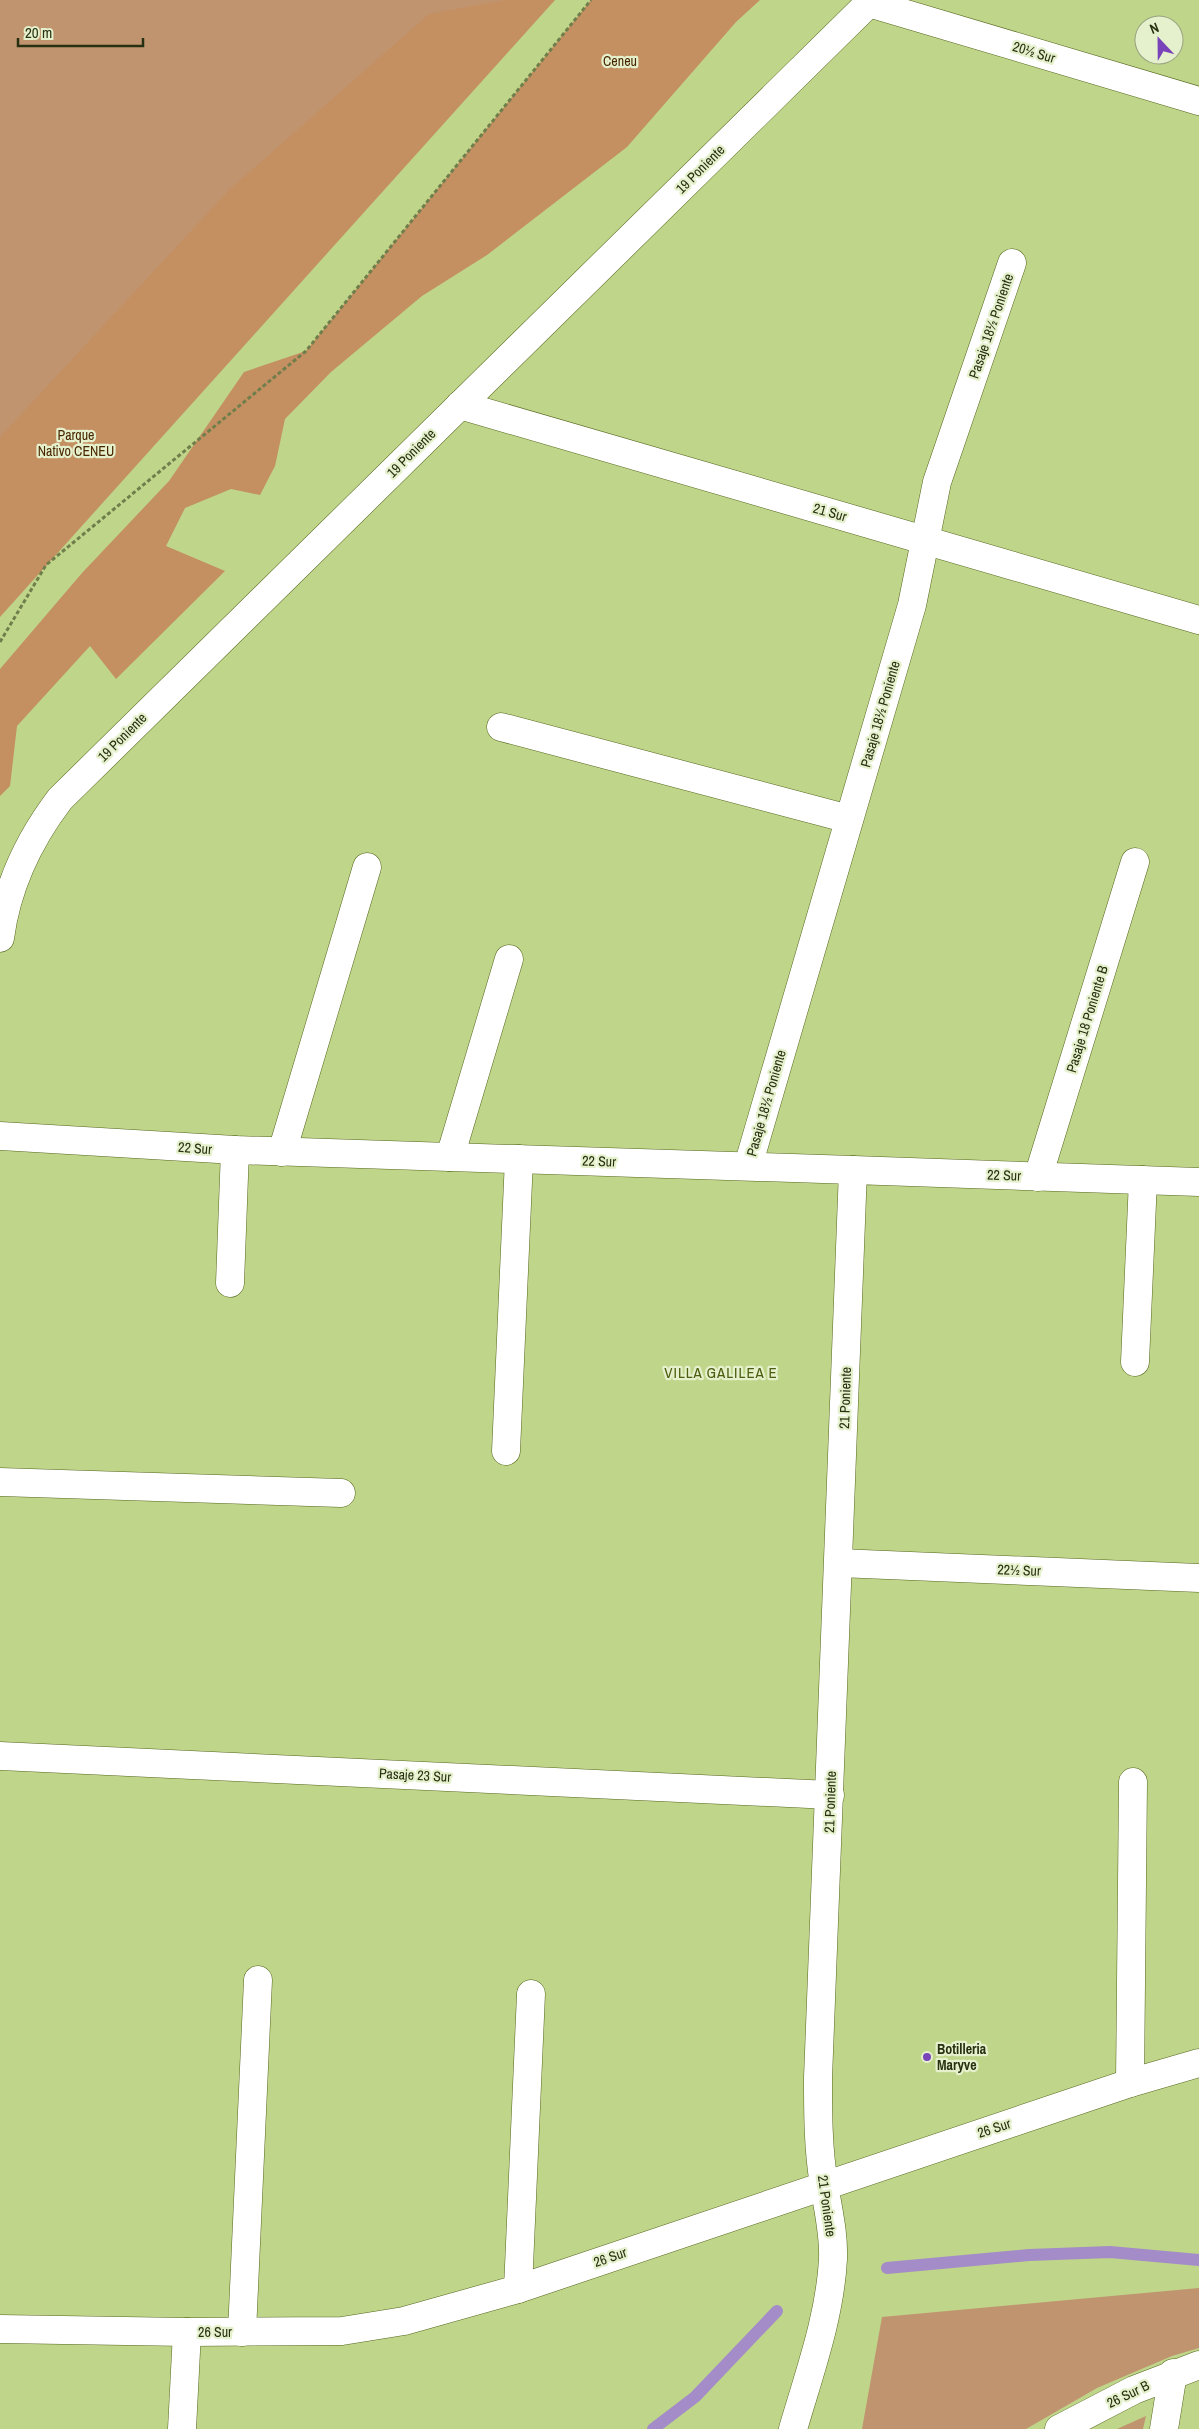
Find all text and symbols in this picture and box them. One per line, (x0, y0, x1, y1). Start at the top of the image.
scale bar (18, 15, 142, 47)
north arrow (1134, 15, 1184, 65)
text: N (1147, 18, 1161, 38)
text: 20 m (25, 22, 52, 43)
street label: 20½ Sur (1011, 37, 1058, 67)
park label: Ceneu (603, 52, 637, 70)
street label: 19 Poniente (672, 141, 728, 197)
street label: Pasaje 18½ Poniente (965, 271, 1017, 381)
street label: 19 Poniente (383, 425, 439, 481)
park label: Parque Nativo CENEU (38, 426, 114, 460)
street label: 21 Sur (811, 499, 849, 525)
street label: Pasaje 18½ Poniente (856, 659, 904, 769)
street label: 19 Poniente (94, 709, 150, 765)
street label: Pasaje 18 Poniente B (1062, 963, 1112, 1075)
street label: Pasaje 18½ Poniente (742, 1048, 790, 1158)
street label: 22 Sur (177, 1138, 213, 1158)
street label: 22 Sur (582, 1151, 616, 1171)
street label: 22 Sur (987, 1165, 1021, 1185)
district label: VILLA GALILEA E (664, 1362, 778, 1383)
street label: 21 Poniente (835, 1367, 855, 1429)
street label: 22½ Sur (997, 1560, 1041, 1580)
street label: Pasaje 23 Sur (379, 1764, 452, 1786)
street label: 21 Poniente (820, 1771, 840, 1833)
place label: Botilleria Maryve (937, 2040, 987, 2074)
marker: Botilleria Maryve (921, 2051, 933, 2063)
street label: 26 Sur (975, 2114, 1013, 2142)
street label: 21 Poniente (814, 2174, 840, 2238)
street label: 26 Sur (591, 2243, 629, 2271)
street label: 26 Sur (198, 2323, 232, 2341)
street label: 26 Sur B (1104, 2376, 1152, 2412)

